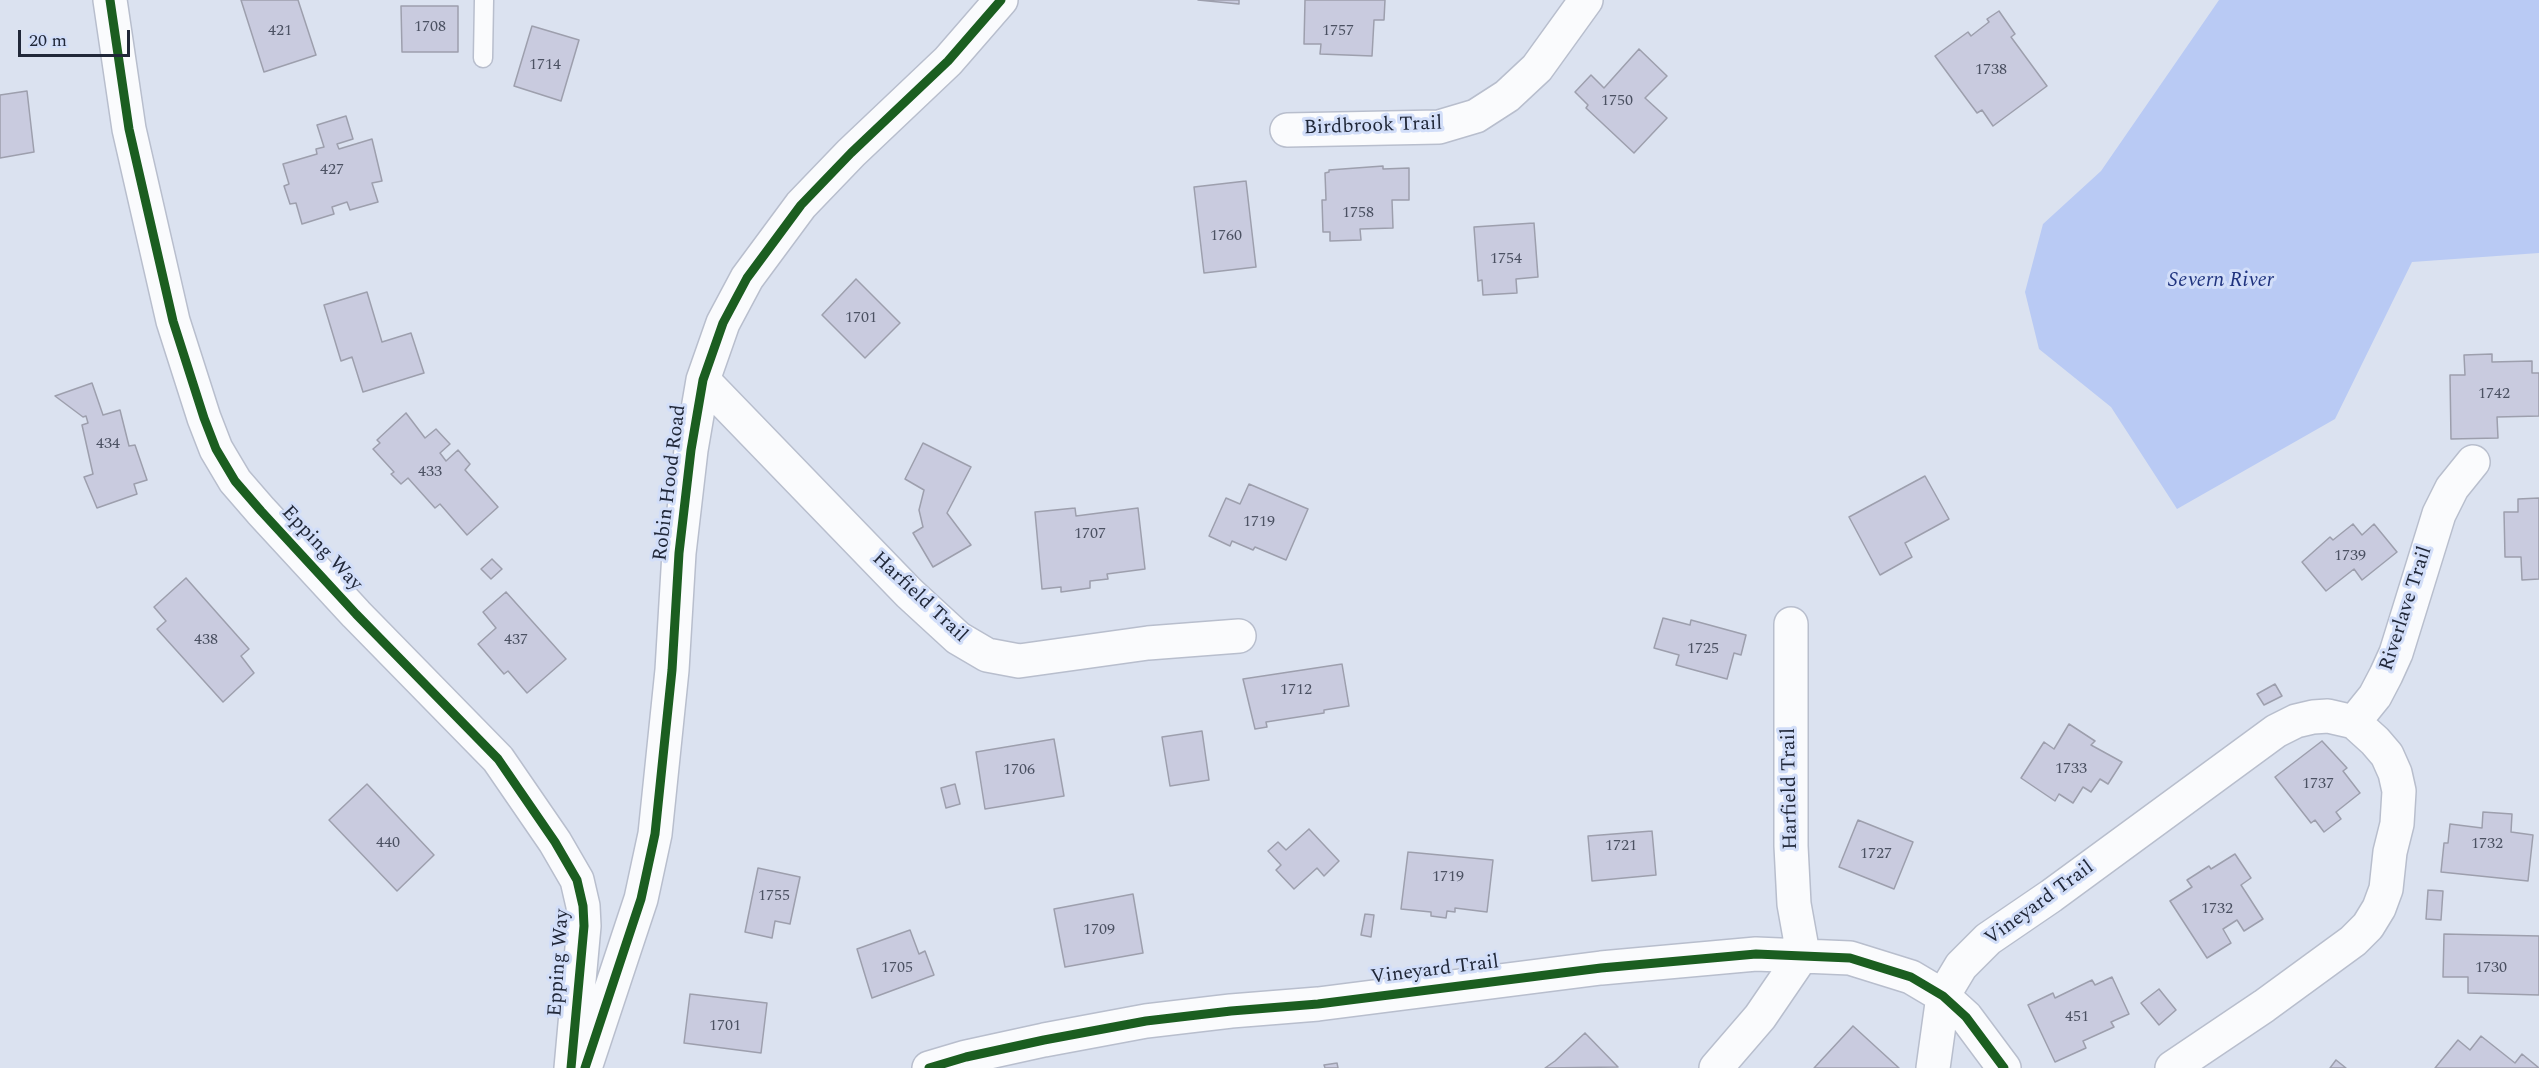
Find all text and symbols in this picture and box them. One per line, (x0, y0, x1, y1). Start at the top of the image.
scale bar (21, 18, 134, 56)
house number: 1708 (414, 18, 446, 38)
house number: 421 (268, 22, 292, 42)
house number: 1757 (1322, 22, 1354, 42)
text: 20 m (29, 27, 67, 54)
house number: 1714 (529, 56, 561, 76)
house number: 1738 (1975, 61, 2007, 81)
house number: 1750 (1601, 92, 1633, 112)
street label: Birdbrook Trail (1303, 113, 1443, 141)
house number: 427 (320, 161, 344, 181)
house number: 1758 (1342, 204, 1374, 224)
house number: 1760 (1210, 227, 1242, 247)
house number: 1754 (1490, 250, 1522, 270)
water label: Severn River (2168, 269, 2274, 295)
house number: 1701 (845, 309, 877, 329)
house number: 1742 (2478, 385, 2510, 405)
street label: Robin Hood Road (650, 403, 692, 563)
house number: 434 (96, 435, 120, 455)
house number: 433 (418, 463, 442, 483)
street label: Epping Way (275, 501, 367, 597)
house number: 1719 (1243, 513, 1275, 533)
house number: 1707 (1074, 525, 1106, 545)
street label: Riverlave Trail (2376, 544, 2438, 674)
house number: 1739 (2334, 547, 2366, 567)
street label: Harfield Trail (866, 548, 972, 648)
house number: 438 (194, 631, 218, 651)
house number: 437 (504, 631, 528, 651)
house number: 1725 (1687, 640, 1719, 660)
house number: 1712 (1280, 681, 1312, 701)
street label: Harfield Trail (1778, 728, 1804, 850)
house number: 1733 (2055, 760, 2087, 780)
house number: 1706 (1003, 761, 1035, 781)
house number: 1737 (2302, 775, 2334, 795)
house number: 440 (376, 834, 400, 854)
house number: 1732 (2471, 835, 2503, 855)
house number: 1721 (1605, 837, 1637, 857)
house number: 1727 (1860, 845, 1892, 865)
street label: Vineyard Trail (1981, 856, 2099, 952)
house number: 1719 (1432, 868, 1464, 888)
house number: 1755 (758, 887, 790, 907)
house number: 1732 (2201, 900, 2233, 920)
street label: Epping Way (544, 908, 576, 1018)
house number: 1709 (1083, 921, 1115, 941)
street label: Vineyard Trail (1370, 951, 1500, 991)
house number: 1705 (881, 959, 913, 979)
house number: 1730 (2475, 959, 2507, 979)
house number: 451 (2065, 1008, 2089, 1028)
house number: 1701 (709, 1017, 741, 1037)

